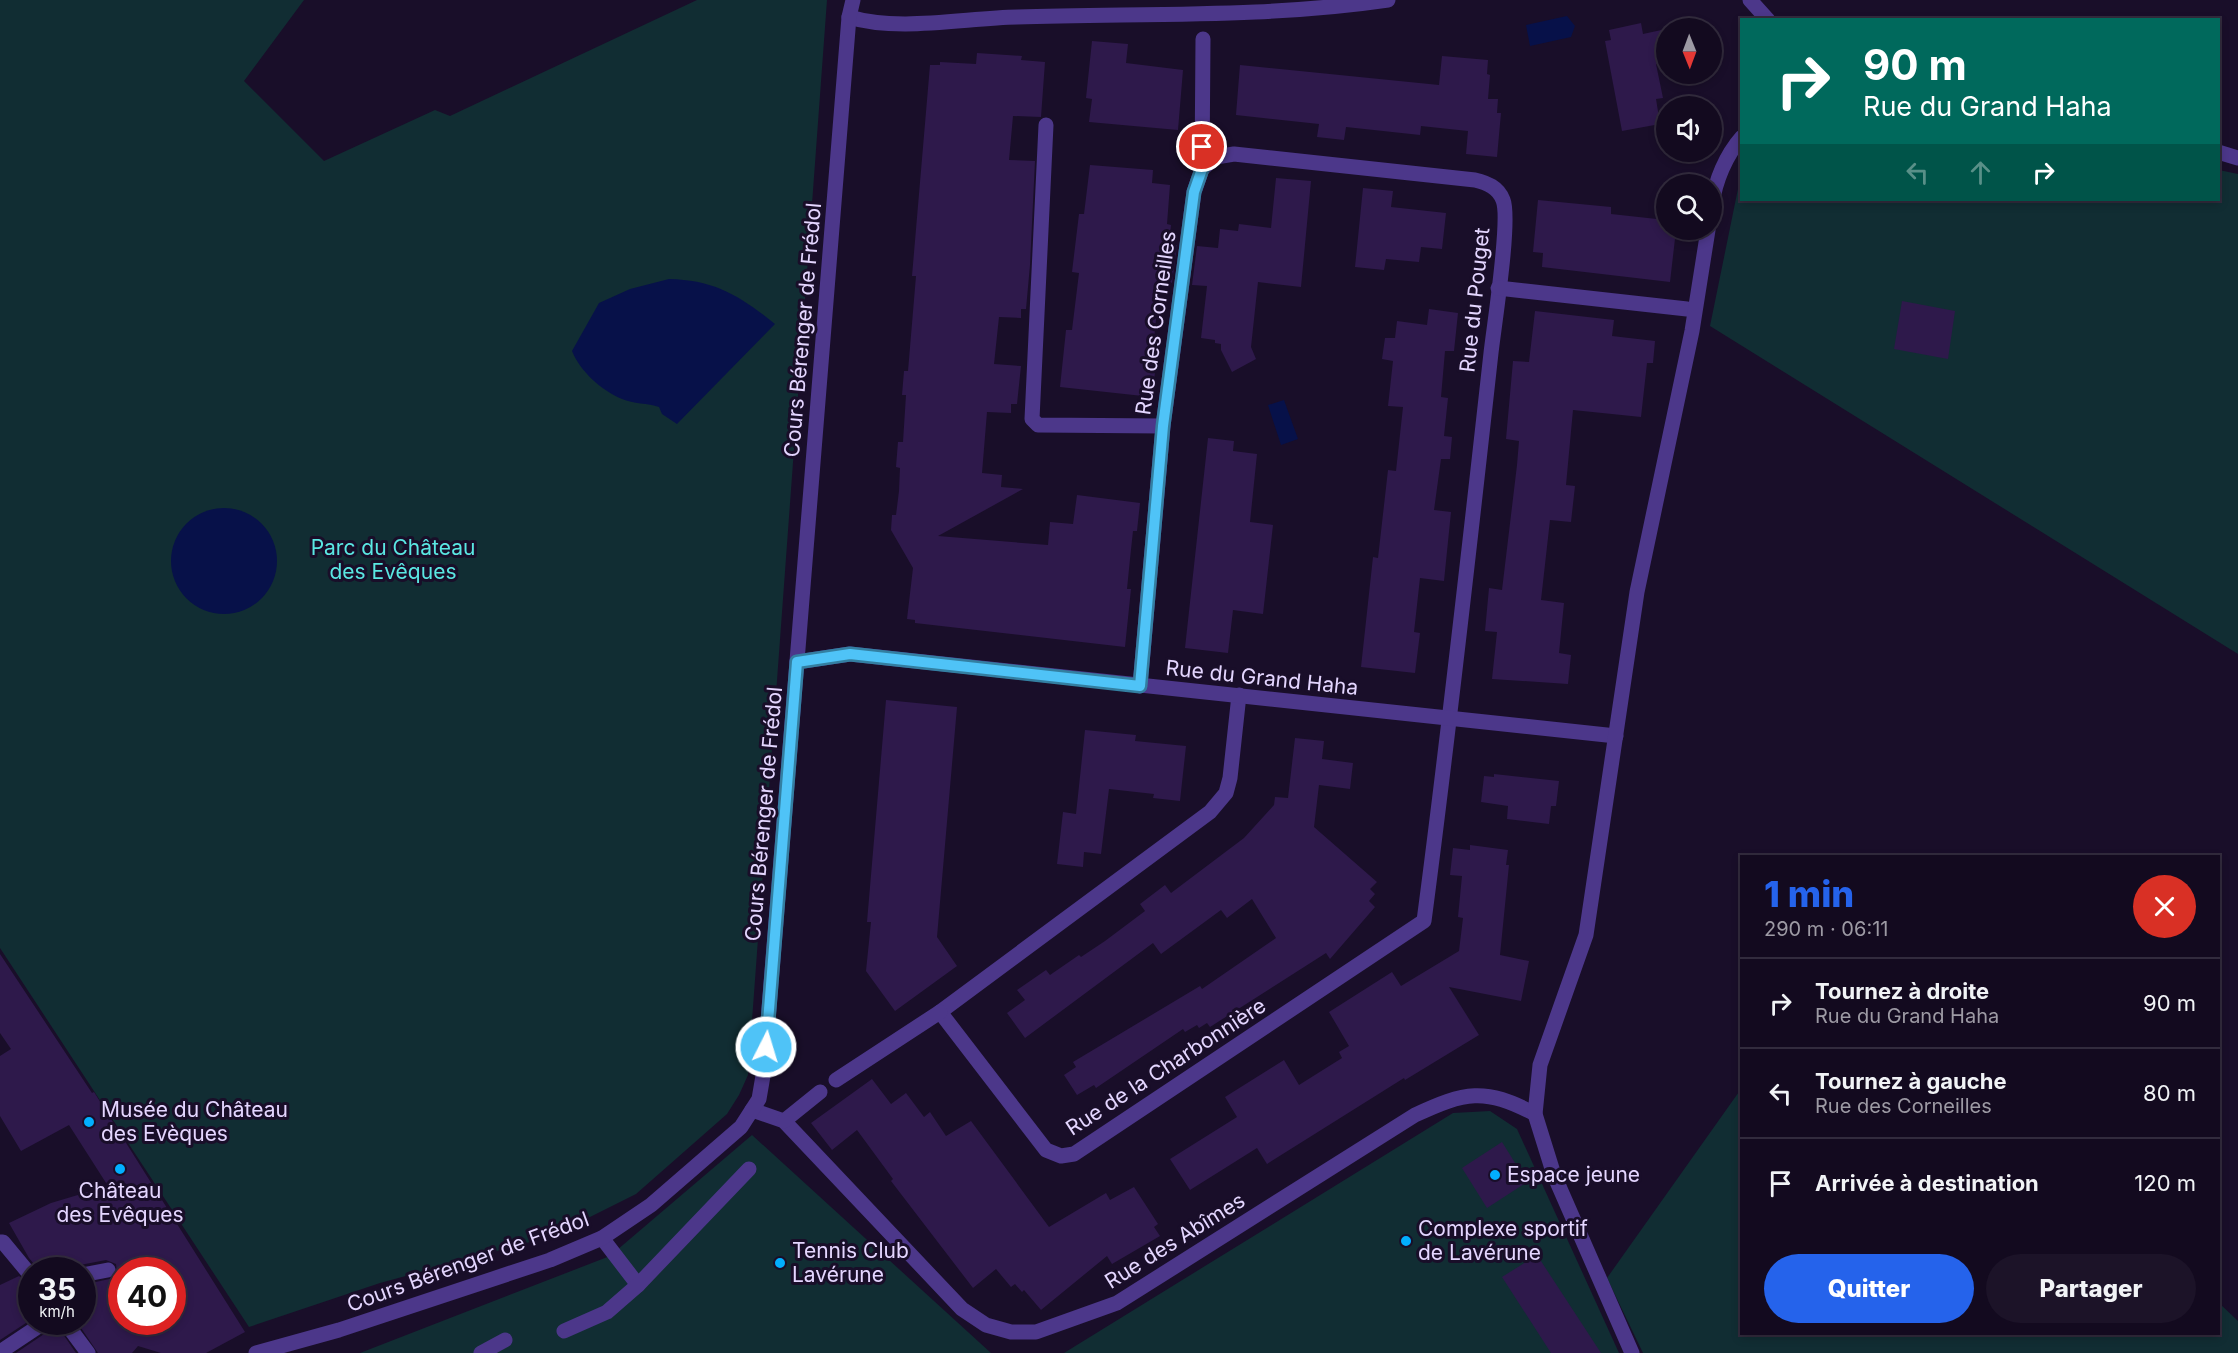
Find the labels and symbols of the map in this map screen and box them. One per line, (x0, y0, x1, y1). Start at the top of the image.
north arrow (1656, 18, 1722, 84)
pin (1176, 121, 1227, 172)
street label: Cours Bérenger de Frédol (779, 202, 826, 458)
street label: Rue du Pouget (1454, 226, 1495, 374)
street label: Rue des Corneilles (1130, 229, 1181, 417)
park label: Parc du Château des Evêques (311, 535, 475, 584)
street label: Rue du Grand Haha (1165, 655, 1360, 700)
street label: Cours Bérenger de Frédol (740, 686, 787, 942)
street label: Rue de la Charbonnière (1061, 993, 1270, 1141)
position arrow (734, 1015, 798, 1079)
place label: Musée du Château des Evèques (101, 1097, 288, 1146)
marker: Musée du Château des Evèques (82, 1115, 96, 1129)
marker: Château des Evêques (113, 1162, 127, 1176)
place label: Espace jeune (1507, 1162, 1640, 1187)
marker: Espace jeune (1488, 1168, 1502, 1182)
place label: Château des Evêques (57, 1178, 183, 1227)
street label: Rue des Abîmes (1100, 1187, 1249, 1294)
street label: Cours Bérenger de Frédol (344, 1206, 592, 1317)
place label: Complexe sportif de Lavérune (1418, 1216, 1588, 1265)
marker: Complexe sportif de Lavérune (1399, 1234, 1413, 1248)
place label: Tennis Club Lavérune (792, 1238, 909, 1287)
marker: Tennis Club Lavérune (773, 1256, 787, 1270)
speed limit sign: 40 (108, 1257, 186, 1335)

